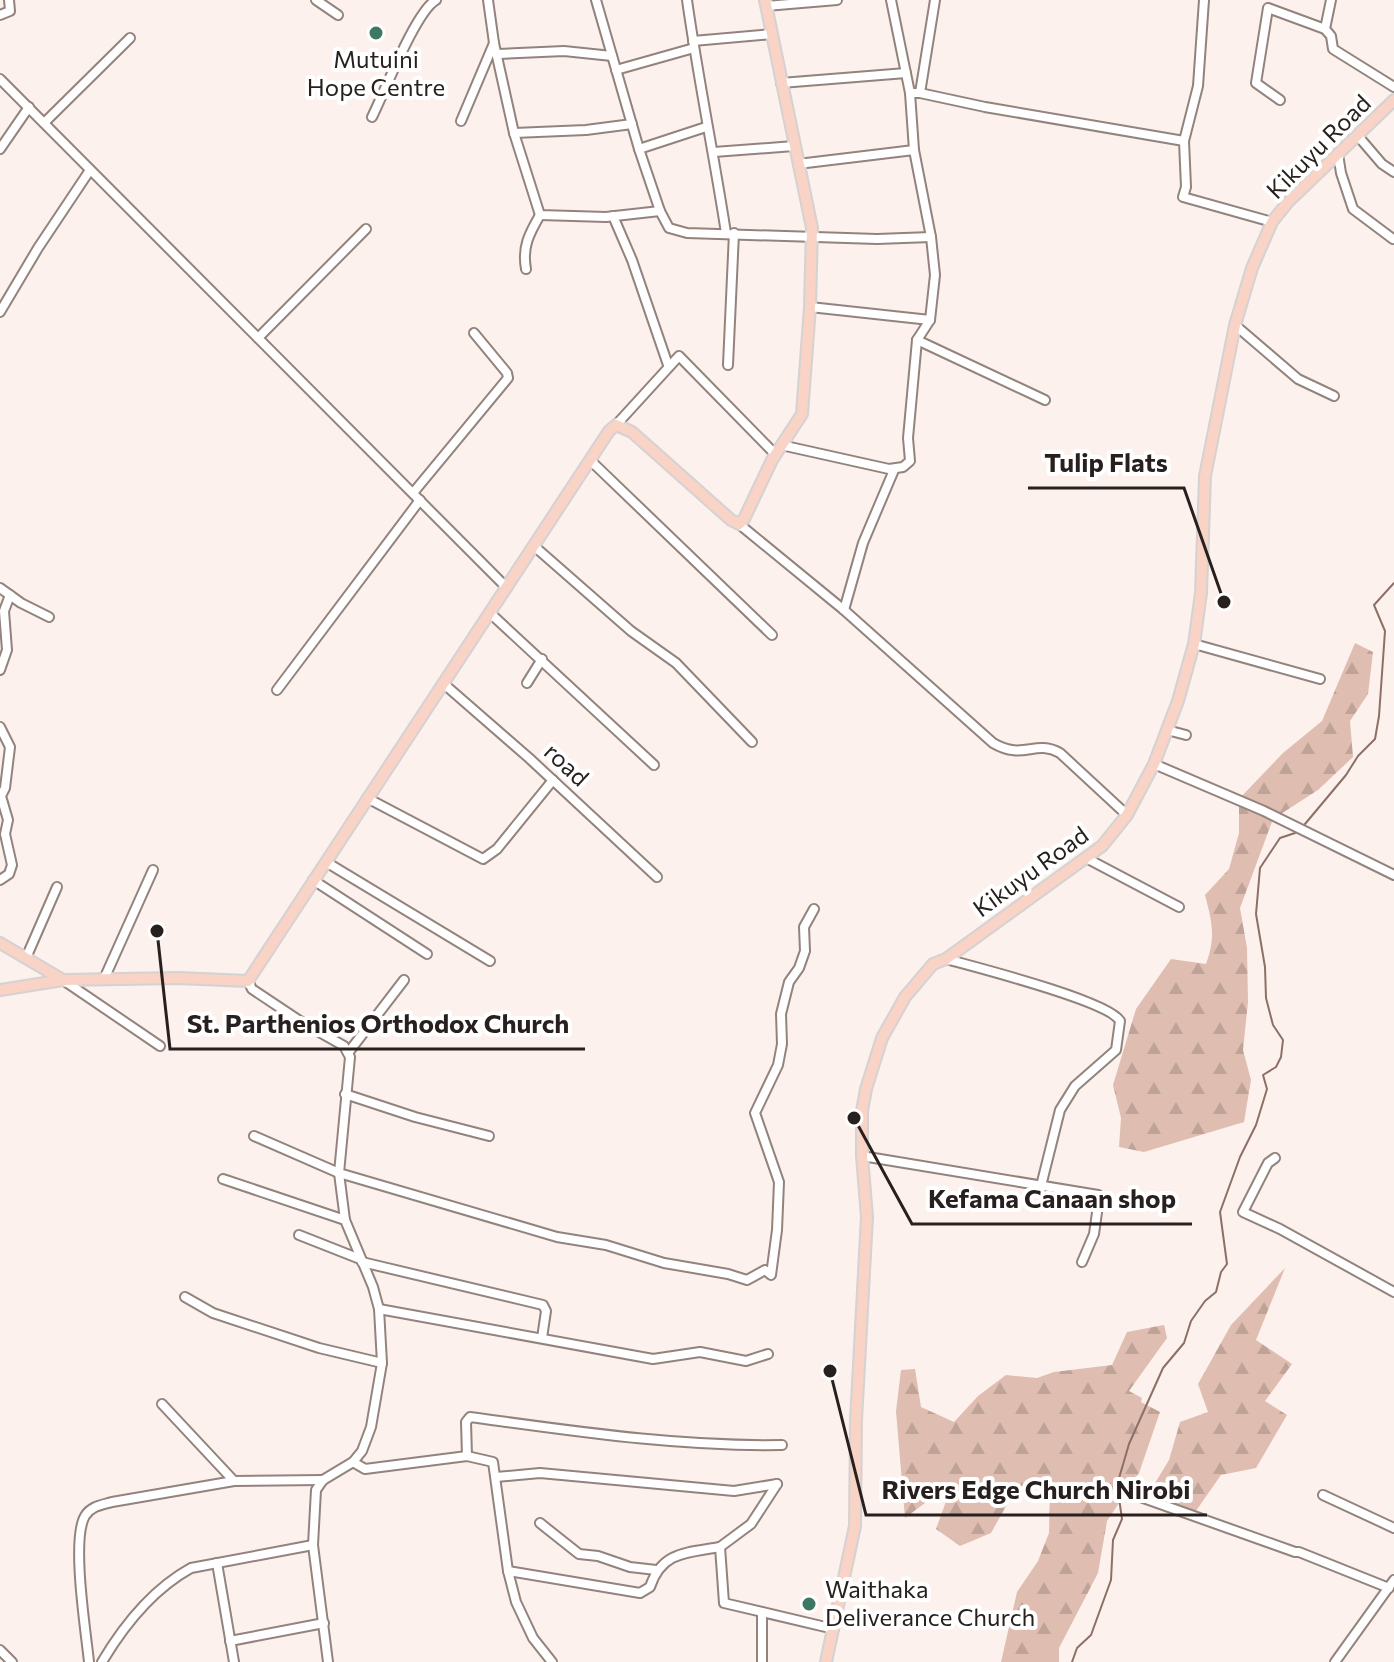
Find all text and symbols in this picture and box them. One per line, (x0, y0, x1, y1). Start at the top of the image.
marker: Mutuini Hope Centre (367, 24, 385, 42)
place label: Mutuini Hope Centre (307, 44, 445, 101)
street label: Kikuyu Road (1260, 88, 1376, 204)
callout: Tulip Flats (1028, 438, 1184, 488)
text: Tulip Flats (1044, 446, 1168, 477)
street label: road (539, 736, 595, 792)
street label: Kikuyu Road (967, 819, 1093, 922)
callout: St. Parthenios Orthodox Church (170, 999, 585, 1049)
text: St. Parthenios Orthodox Church (187, 1007, 569, 1038)
callout: Kefama Canaan shop (912, 1174, 1192, 1224)
text: Kefama Canaan shop (928, 1182, 1176, 1213)
callout: Rivers Edge Church Nirobi (866, 1465, 1207, 1515)
text: Rivers Edge Church Nirobi (881, 1473, 1191, 1504)
place label: Waithaka Deliverance Church (825, 1574, 1035, 1631)
marker: Waithaka Deliverance Church (800, 1595, 818, 1613)

